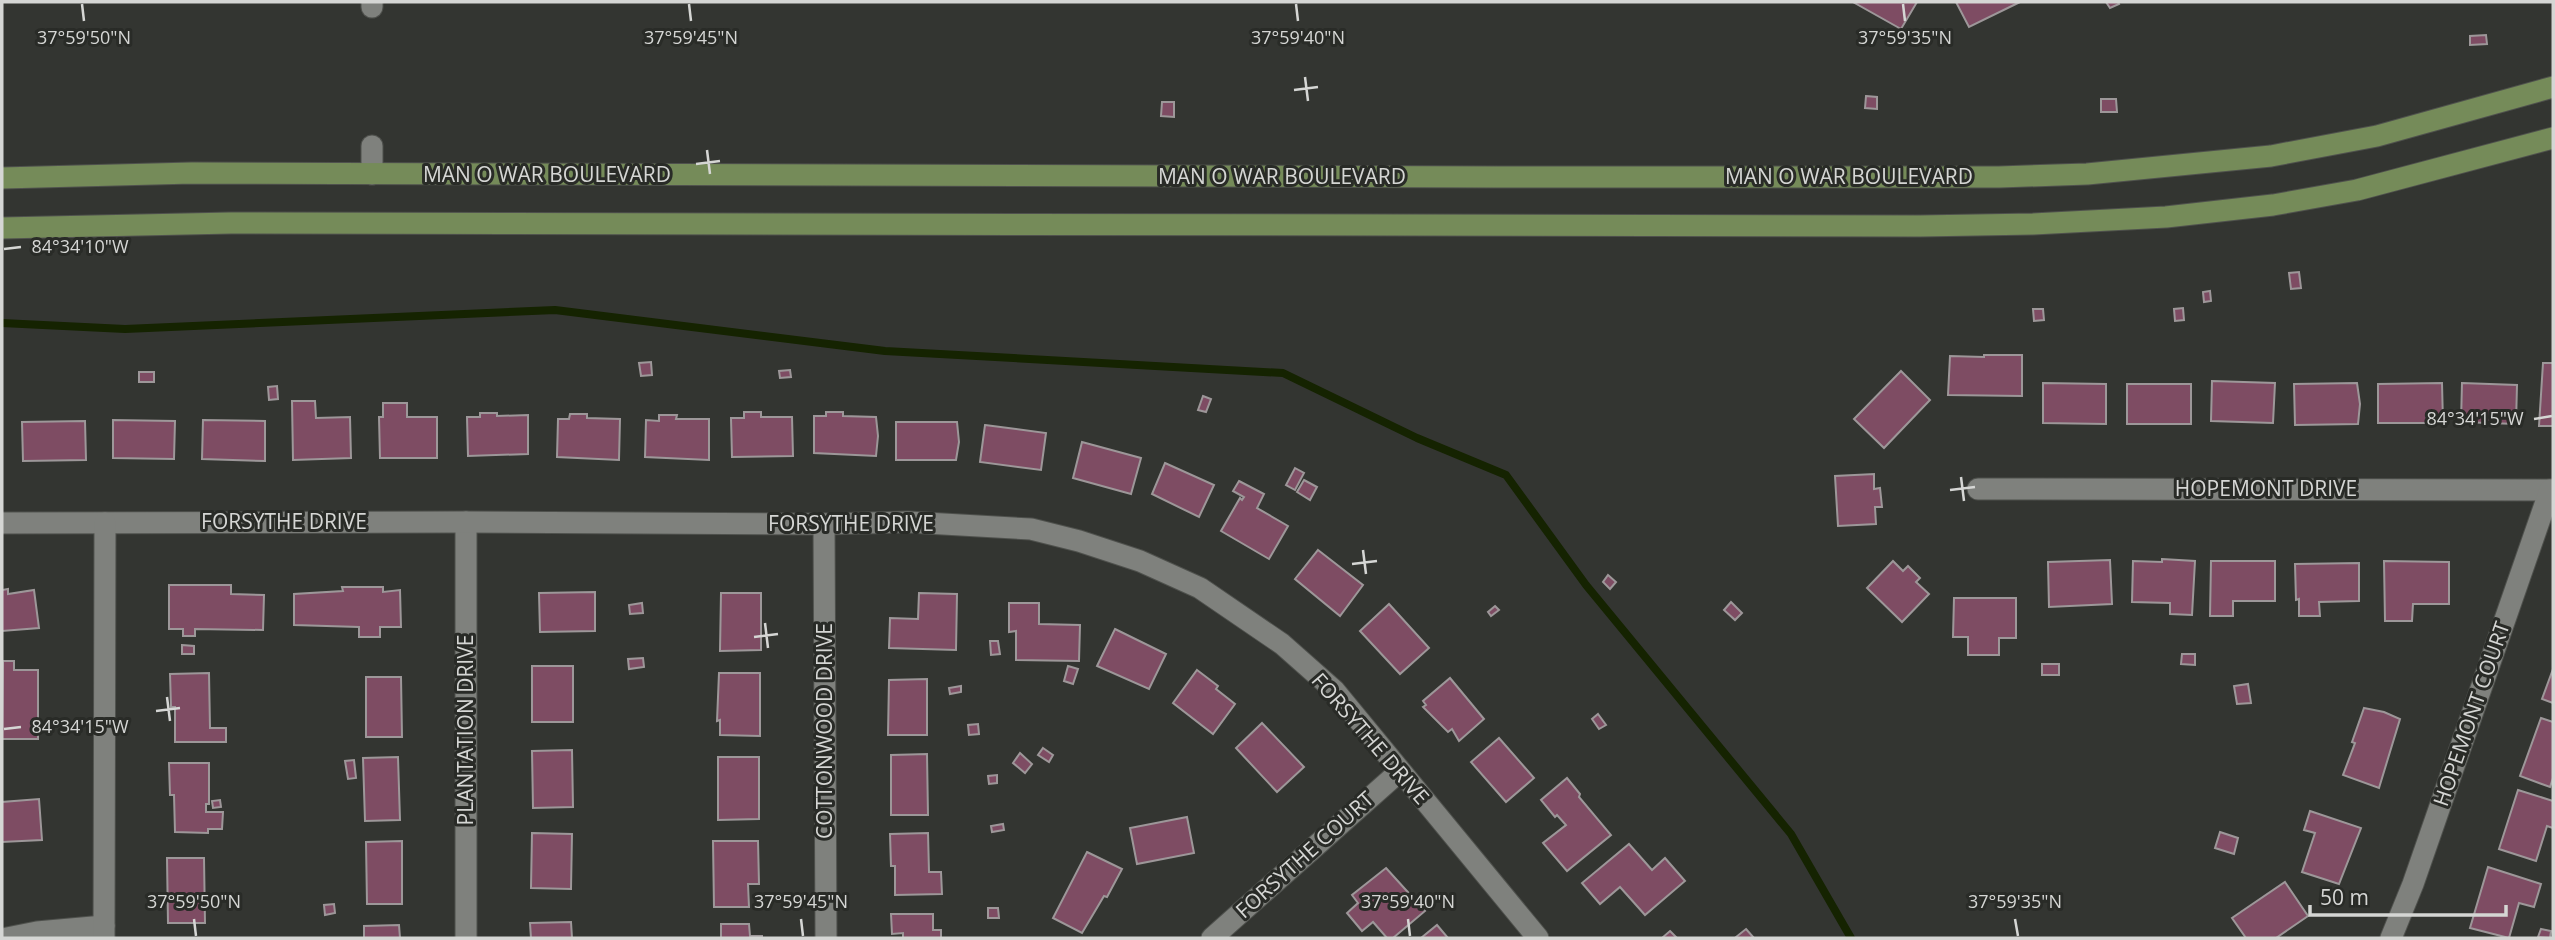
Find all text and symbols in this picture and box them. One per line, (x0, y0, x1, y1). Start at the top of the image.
text: 37°59'50"N (37, 25, 131, 49)
text: 37°59'45"N (644, 25, 738, 49)
text: 37°59'40"N (1251, 25, 1345, 49)
text: 37°59'35"N (1858, 25, 1952, 49)
street label: MAN O WAR BOULEVARD (423, 160, 671, 188)
street label: MAN O WAR BOULEVARD (1158, 162, 1406, 190)
street label: MAN O WAR BOULEVARD (1725, 162, 1973, 190)
text: 84°34'10"W (31, 234, 129, 258)
text: 84°34'15"W (2426, 406, 2524, 430)
street label: HOPEMONT DRIVE (2175, 474, 2357, 502)
street label: FORSYTHE DRIVE (201, 507, 367, 535)
street label: FORSYTHE DRIVE (768, 509, 934, 537)
street label: HOPEMONT COURT (2426, 617, 2516, 810)
street label: COTTONWOOD DRIVE (810, 623, 838, 839)
street label: PLANTATION DRIVE (451, 635, 479, 825)
street label: FORSYTHE DRIVE (1306, 667, 1436, 810)
text: 84°34'15"W (31, 714, 129, 738)
street label: FORSYTHE COURT (1229, 784, 1380, 924)
scale bar (2310, 874, 2506, 918)
text: 50 m (2320, 883, 2369, 911)
text: 37°59'50"N (147, 889, 241, 913)
text: 37°59'45"N (754, 889, 848, 913)
text: 37°59'40"N (1361, 889, 1455, 913)
text: 37°59'35"N (1968, 889, 2062, 913)

